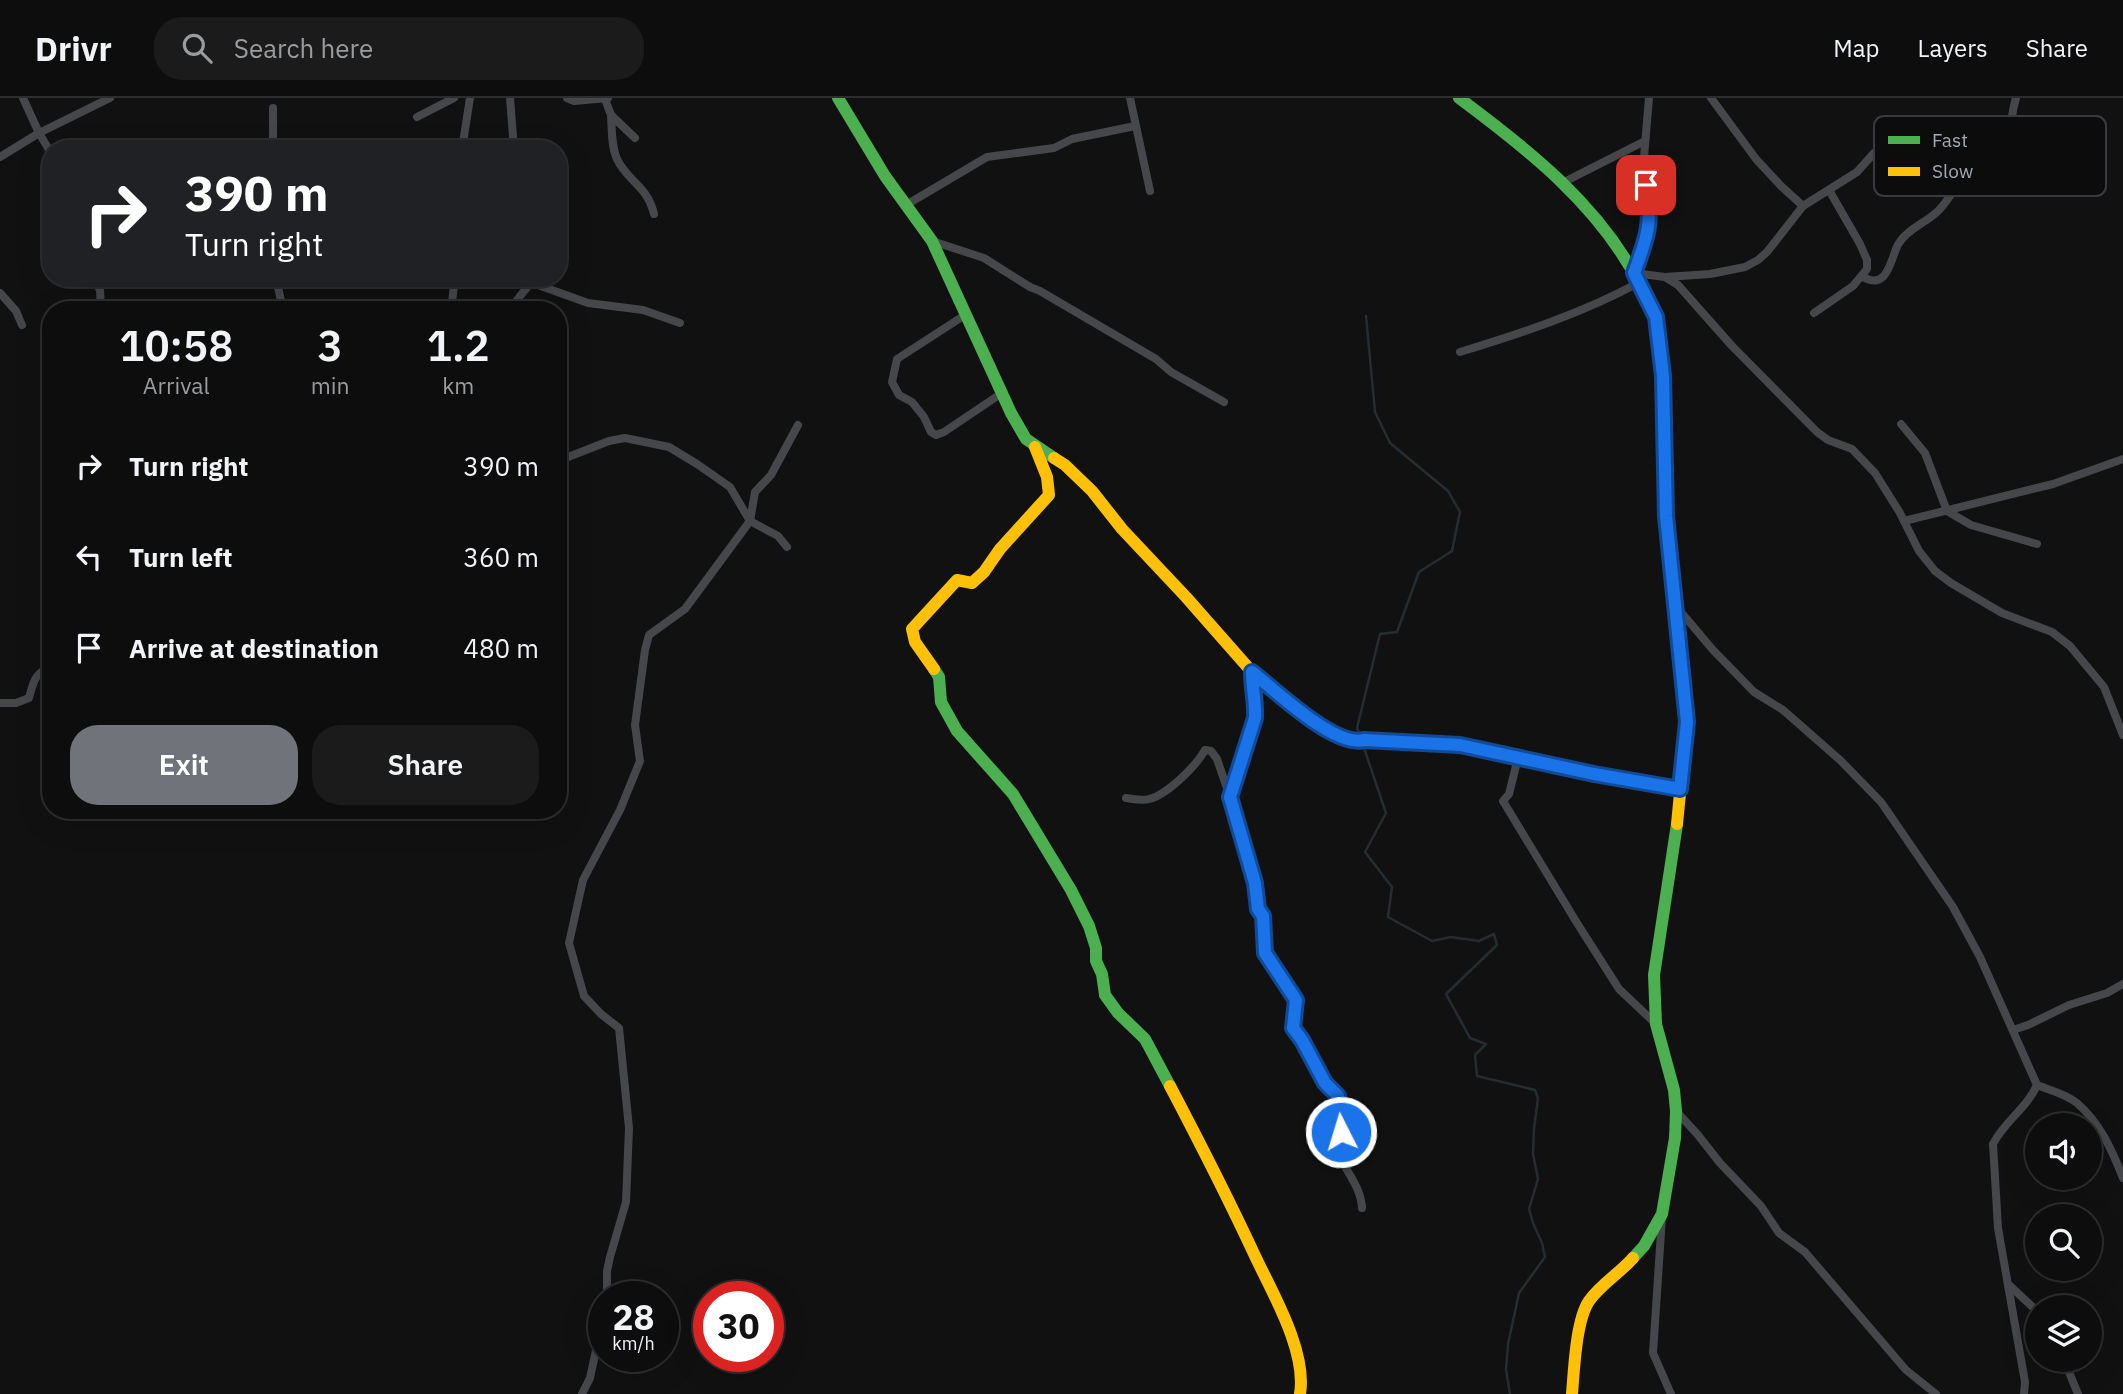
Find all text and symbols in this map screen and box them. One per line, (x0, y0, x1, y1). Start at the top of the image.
search box (154, 17, 644, 80)
text: Drivr (35, 27, 112, 70)
icon: search (178, 29, 216, 67)
text: Search here (234, 31, 373, 65)
text: Map (1833, 32, 1880, 64)
text: Layers (1918, 32, 1988, 64)
text: Share (2026, 32, 2088, 64)
legend (1874, 116, 2106, 196)
text: Fast (1932, 128, 1968, 152)
pin (1616, 155, 1676, 215)
text: Slow (1932, 159, 1973, 183)
text: 390 m (185, 161, 329, 224)
icon: arrive (1627, 166, 1665, 204)
icon: right (70, 168, 161, 259)
text: Turn right (185, 223, 323, 265)
text: 10:58 (119, 318, 233, 373)
text: 3 (317, 318, 343, 373)
text: 1.2 (427, 318, 490, 373)
text: Arrival (143, 370, 210, 400)
text: min (311, 370, 350, 400)
text: km (442, 370, 474, 400)
icon: right (70, 447, 108, 485)
text: Turn right (129, 449, 248, 483)
text: 390 m (463, 449, 539, 483)
icon: left (70, 538, 108, 576)
text: Turn left (129, 540, 232, 574)
text: 360 m (463, 540, 539, 574)
icon: arrive (70, 629, 108, 667)
text: Arrive at destination (129, 631, 379, 665)
text: 480 m (463, 631, 539, 665)
button: Exit (70, 725, 298, 805)
button: Share (312, 725, 539, 805)
position arrow (1304, 1095, 1378, 1169)
map controls (2025, 1113, 2102, 1372)
button: sound (2025, 1113, 2102, 1190)
button: search (2025, 1204, 2102, 1281)
speed limit sign: 30 (693, 1281, 784, 1372)
text: 28 (612, 1294, 655, 1340)
button: layers (2025, 1295, 2102, 1372)
text: km/h (612, 1332, 655, 1355)

